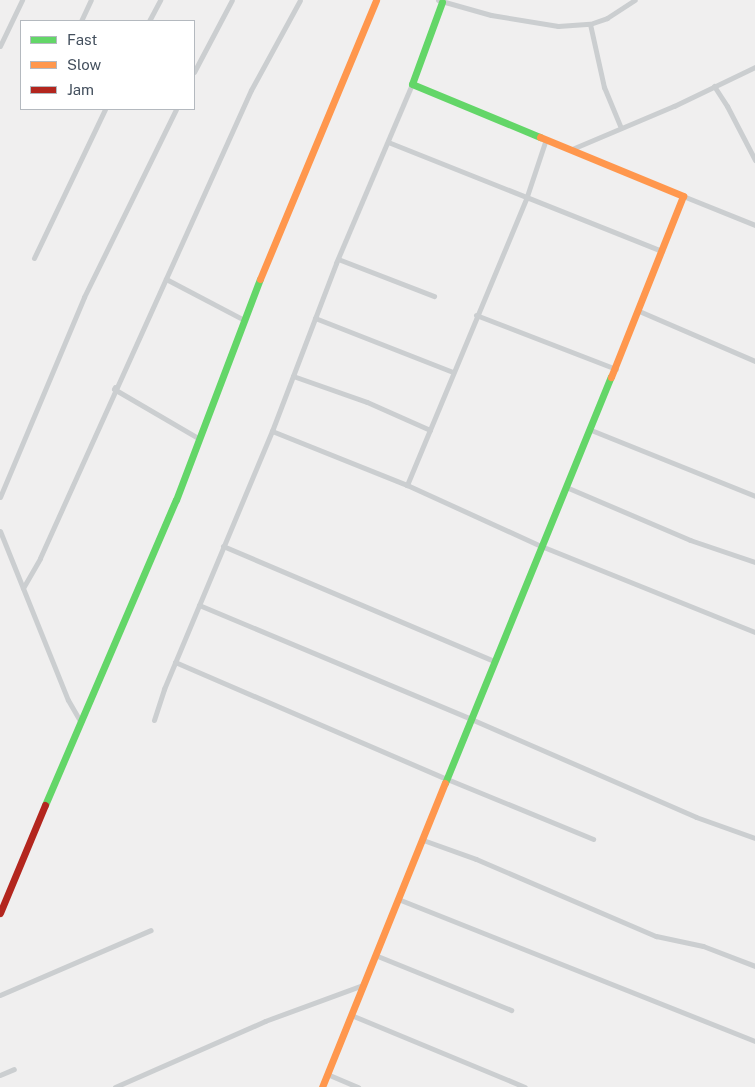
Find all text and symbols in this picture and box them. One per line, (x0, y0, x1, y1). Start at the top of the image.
legend (20, 20, 195, 110)
text: Fast (67, 31, 97, 48)
text: Slow (67, 56, 101, 73)
text: Jam (67, 81, 94, 98)

